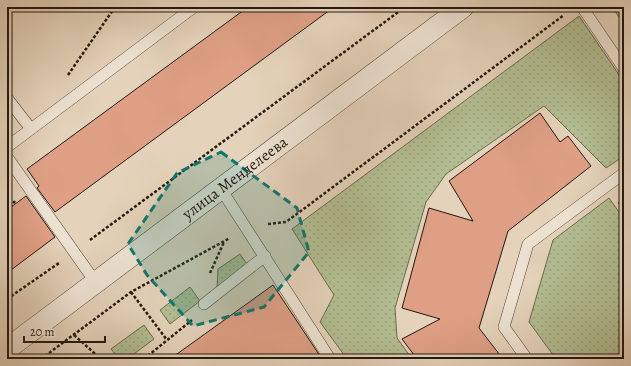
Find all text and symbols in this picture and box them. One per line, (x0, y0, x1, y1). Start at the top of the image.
street label: улица Менделеева (177, 131, 293, 225)
scale bar (24, 318, 105, 344)
text: 20 m (30, 324, 54, 340)

